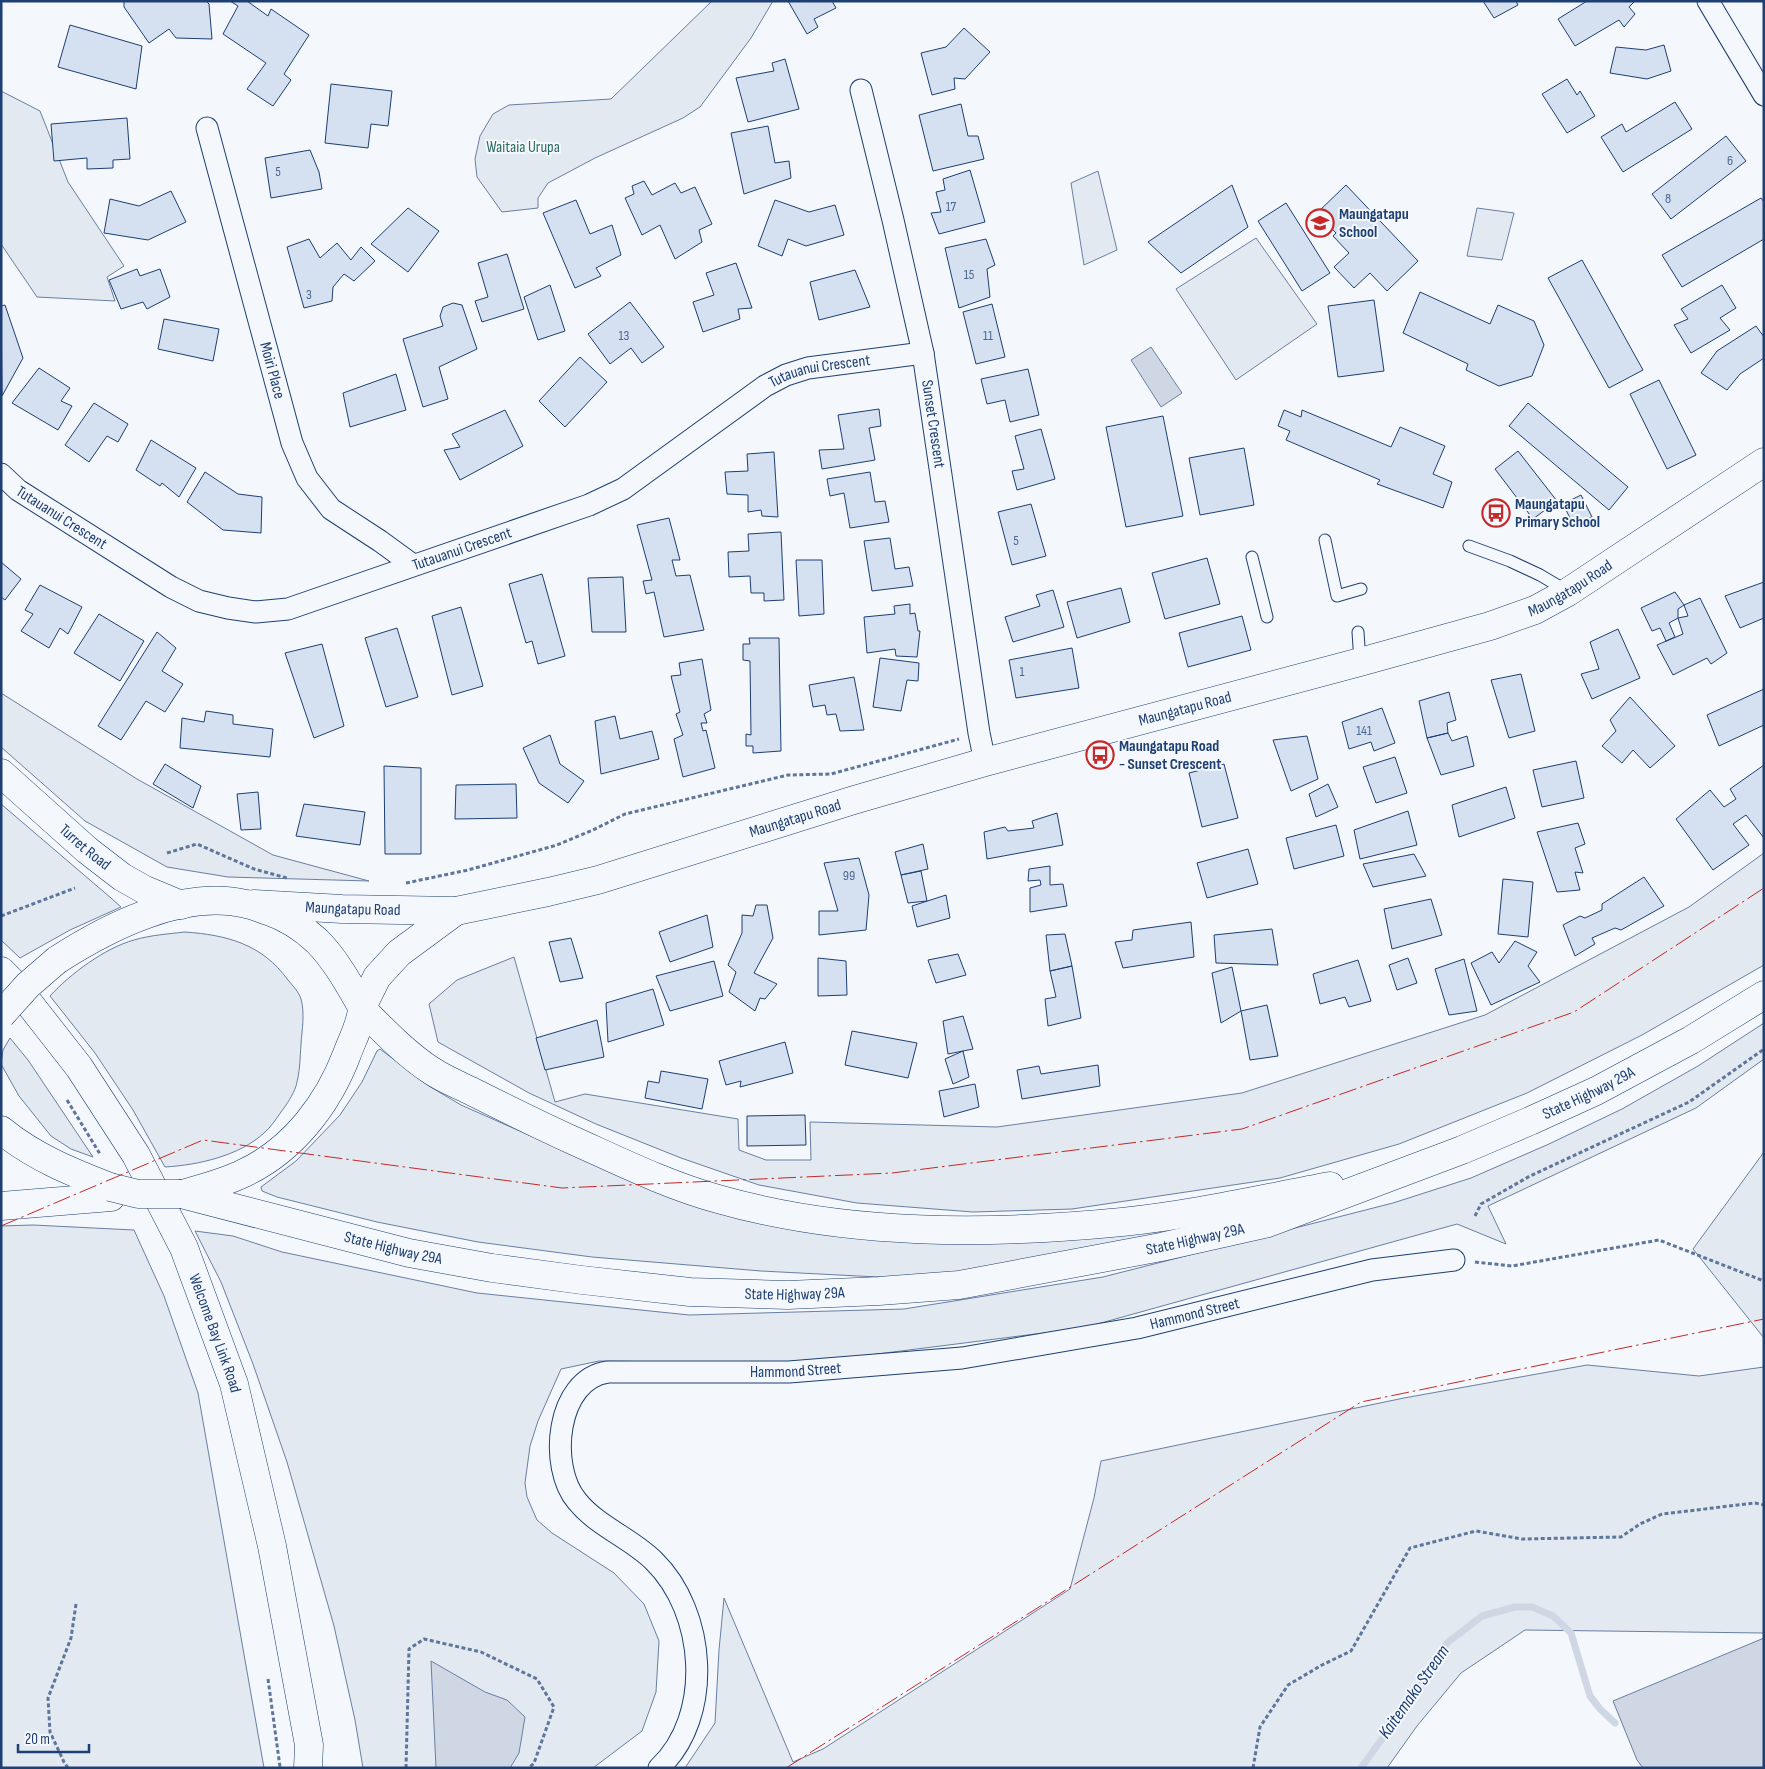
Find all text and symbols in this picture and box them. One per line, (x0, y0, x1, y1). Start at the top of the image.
park label: Waitaia Urupa (486, 138, 560, 157)
house number: 6 (1727, 152, 1733, 169)
house number: 5 (275, 163, 281, 180)
house number: 8 (1665, 190, 1671, 207)
house number: 17 (946, 198, 957, 215)
place label: Maungatapu School (1339, 205, 1409, 242)
school or university icon: Maungatapu School (1305, 208, 1335, 238)
house number: 15 (964, 266, 975, 283)
house number: 3 (306, 286, 312, 303)
house number: 13 (619, 327, 630, 344)
house number: 11 (983, 327, 993, 344)
street label: Moiri Place (256, 340, 289, 401)
street label: Tutauanui Crescent (765, 350, 871, 392)
street label: Sunset Crescent (918, 379, 949, 469)
street label: Tutauanui Crescent (13, 482, 111, 554)
place label: Maungatapu Primary School (1515, 495, 1600, 532)
bus stop icon: Maungatapu Primary School (1481, 498, 1511, 528)
street label: Tutauanui Crescent (410, 523, 514, 575)
house number: 5 (1013, 532, 1019, 549)
street label: Maungatapu Road (1526, 556, 1616, 621)
house number: 1 (1020, 663, 1025, 680)
street label: Maungatapu Road (1136, 687, 1233, 730)
house number: 141 (1356, 722, 1372, 739)
place label: Maungatapu Road - Sunset Crescent (1119, 737, 1222, 774)
bus stop icon: Maungatapu Road - Sunset Crescent (1085, 740, 1115, 770)
street label: Maungatapu Road (747, 795, 843, 842)
street label: Turret Road (55, 820, 114, 874)
house number: 99 (843, 867, 855, 884)
street label: Maungatapu Road (305, 897, 401, 920)
street label: State Highway 29A (1540, 1062, 1638, 1123)
street label: State Highway 29A (1144, 1219, 1246, 1259)
street label: State Highway 29A (342, 1227, 444, 1268)
street label: Welcome Bay Link Road (185, 1271, 245, 1394)
street label: State Highway 29A (744, 1283, 845, 1305)
street label: Hammond Street (1148, 1294, 1242, 1334)
street label: Hammond Street (750, 1358, 842, 1382)
water label: Kaitemako Stream (1374, 1641, 1454, 1743)
scale bar (18, 1722, 89, 1754)
text: 20 m (25, 1730, 50, 1749)

